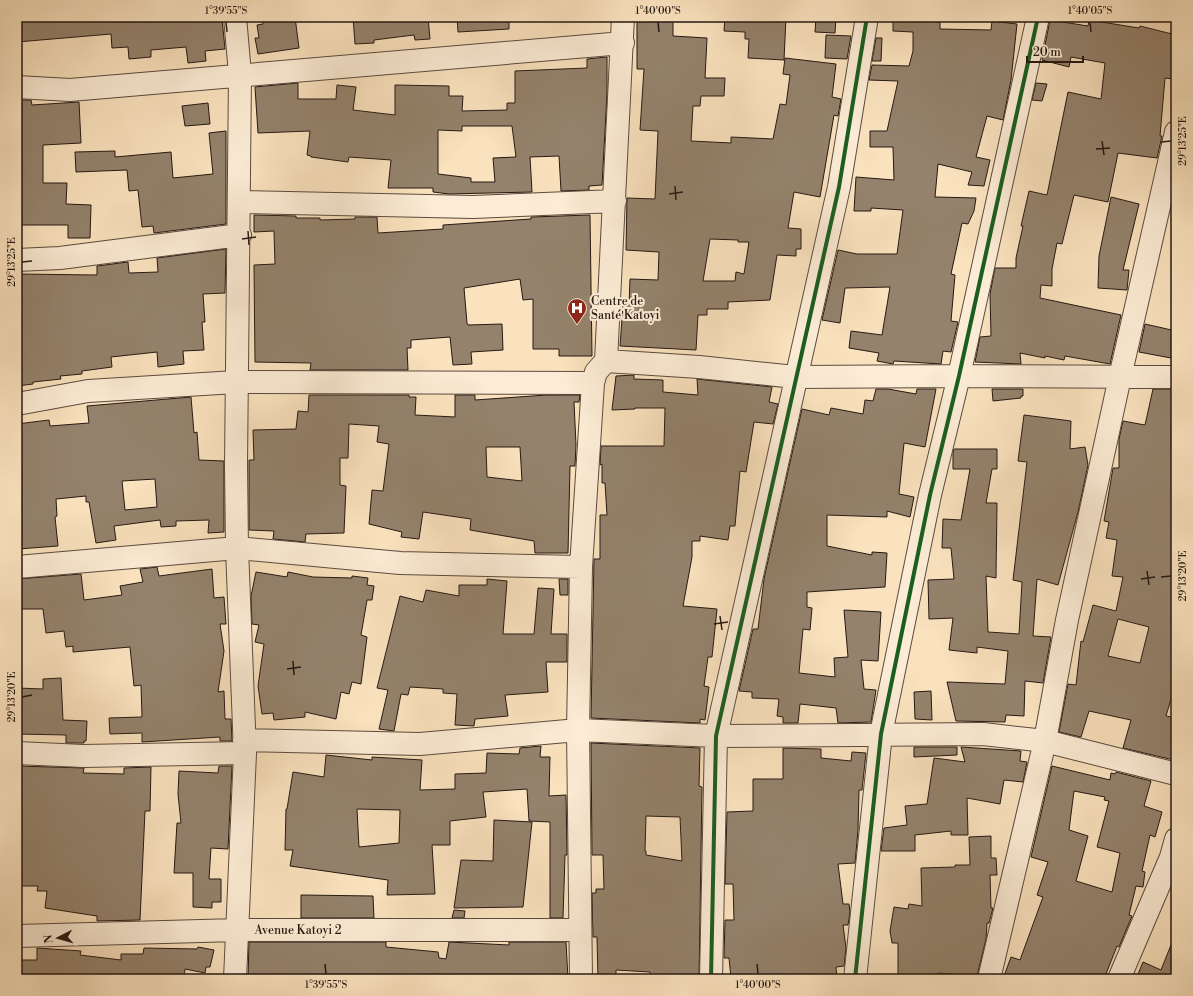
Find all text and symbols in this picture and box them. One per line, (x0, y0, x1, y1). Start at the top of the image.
text: 1°39'55"S (205, 5, 247, 17)
text: 1°40'00"S (635, 5, 681, 17)
text: 1°40'05"S (1068, 5, 1113, 17)
scale bar (1027, 38, 1083, 64)
text: 20 m (1033, 45, 1061, 60)
text: 29°13'25"E (1177, 116, 1189, 166)
text: 29°13'25"E (6, 237, 18, 287)
place label: Centre de Santé Katoyi (591, 294, 660, 323)
hospital icon: Centre de Santé Katoyi (566, 297, 588, 325)
text: 29°13'20"E (1177, 551, 1189, 601)
text: 29°13'20"E (6, 672, 18, 722)
north arrow (38, 918, 78, 958)
street label: Avenue Katoyi 2 (253, 923, 342, 938)
text: N (42, 934, 56, 944)
text: 1°39'55"S (305, 979, 347, 991)
text: 1°40'00"S (735, 979, 781, 991)

